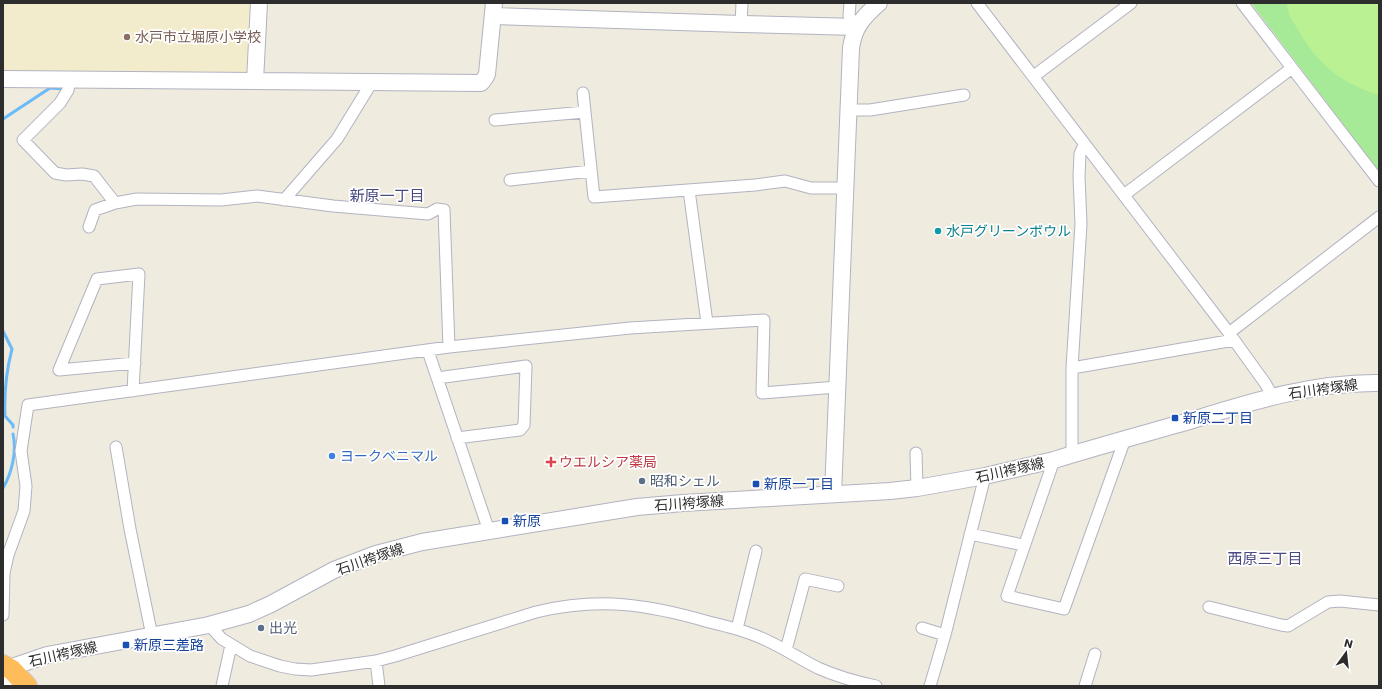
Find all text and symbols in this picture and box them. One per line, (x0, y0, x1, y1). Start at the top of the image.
place label: 水戸市立堀原小学校 (135, 27, 261, 47)
marker: 水戸市立堀原小学校 (122, 32, 132, 42)
district label: 新原一丁目 (349, 185, 425, 206)
place label: 水戸グリーンボウル (946, 221, 1071, 241)
marker: 水戸グリーンボウル (933, 226, 943, 236)
street label: 石川袴塚線 (1287, 374, 1359, 404)
place label: 新原二丁目 (1183, 408, 1253, 428)
marker: 新原二丁目 (1170, 413, 1180, 423)
place label: ヨークベニマル (340, 446, 438, 466)
marker: ヨークベニマル (327, 451, 337, 461)
place label: ウエルシア薬局 (559, 452, 657, 472)
street label: 石川袴塚線 (974, 452, 1046, 488)
marker: ウエルシア薬局 (546, 457, 556, 467)
place label: 昭和シェル (650, 471, 720, 491)
place label: 新原一丁目 (764, 474, 834, 494)
marker: 昭和シェル (637, 476, 647, 486)
marker: 新原一丁目 (751, 479, 761, 489)
street label: 石川袴塚線 (653, 491, 725, 515)
place label: 新原 (513, 511, 541, 531)
marker: 新原 (500, 516, 510, 526)
street label: 石川袴塚線 (334, 538, 406, 580)
district label: 西原三丁目 (1227, 548, 1303, 569)
place label: 出光 (269, 618, 297, 638)
marker: 出光 (256, 623, 266, 633)
north arrow (1326, 633, 1366, 673)
place label: 新原三差路 (134, 635, 204, 655)
text: N (1343, 635, 1355, 652)
street label: 石川袴塚線 (27, 636, 99, 672)
marker: 新原三差路 (121, 640, 131, 650)

